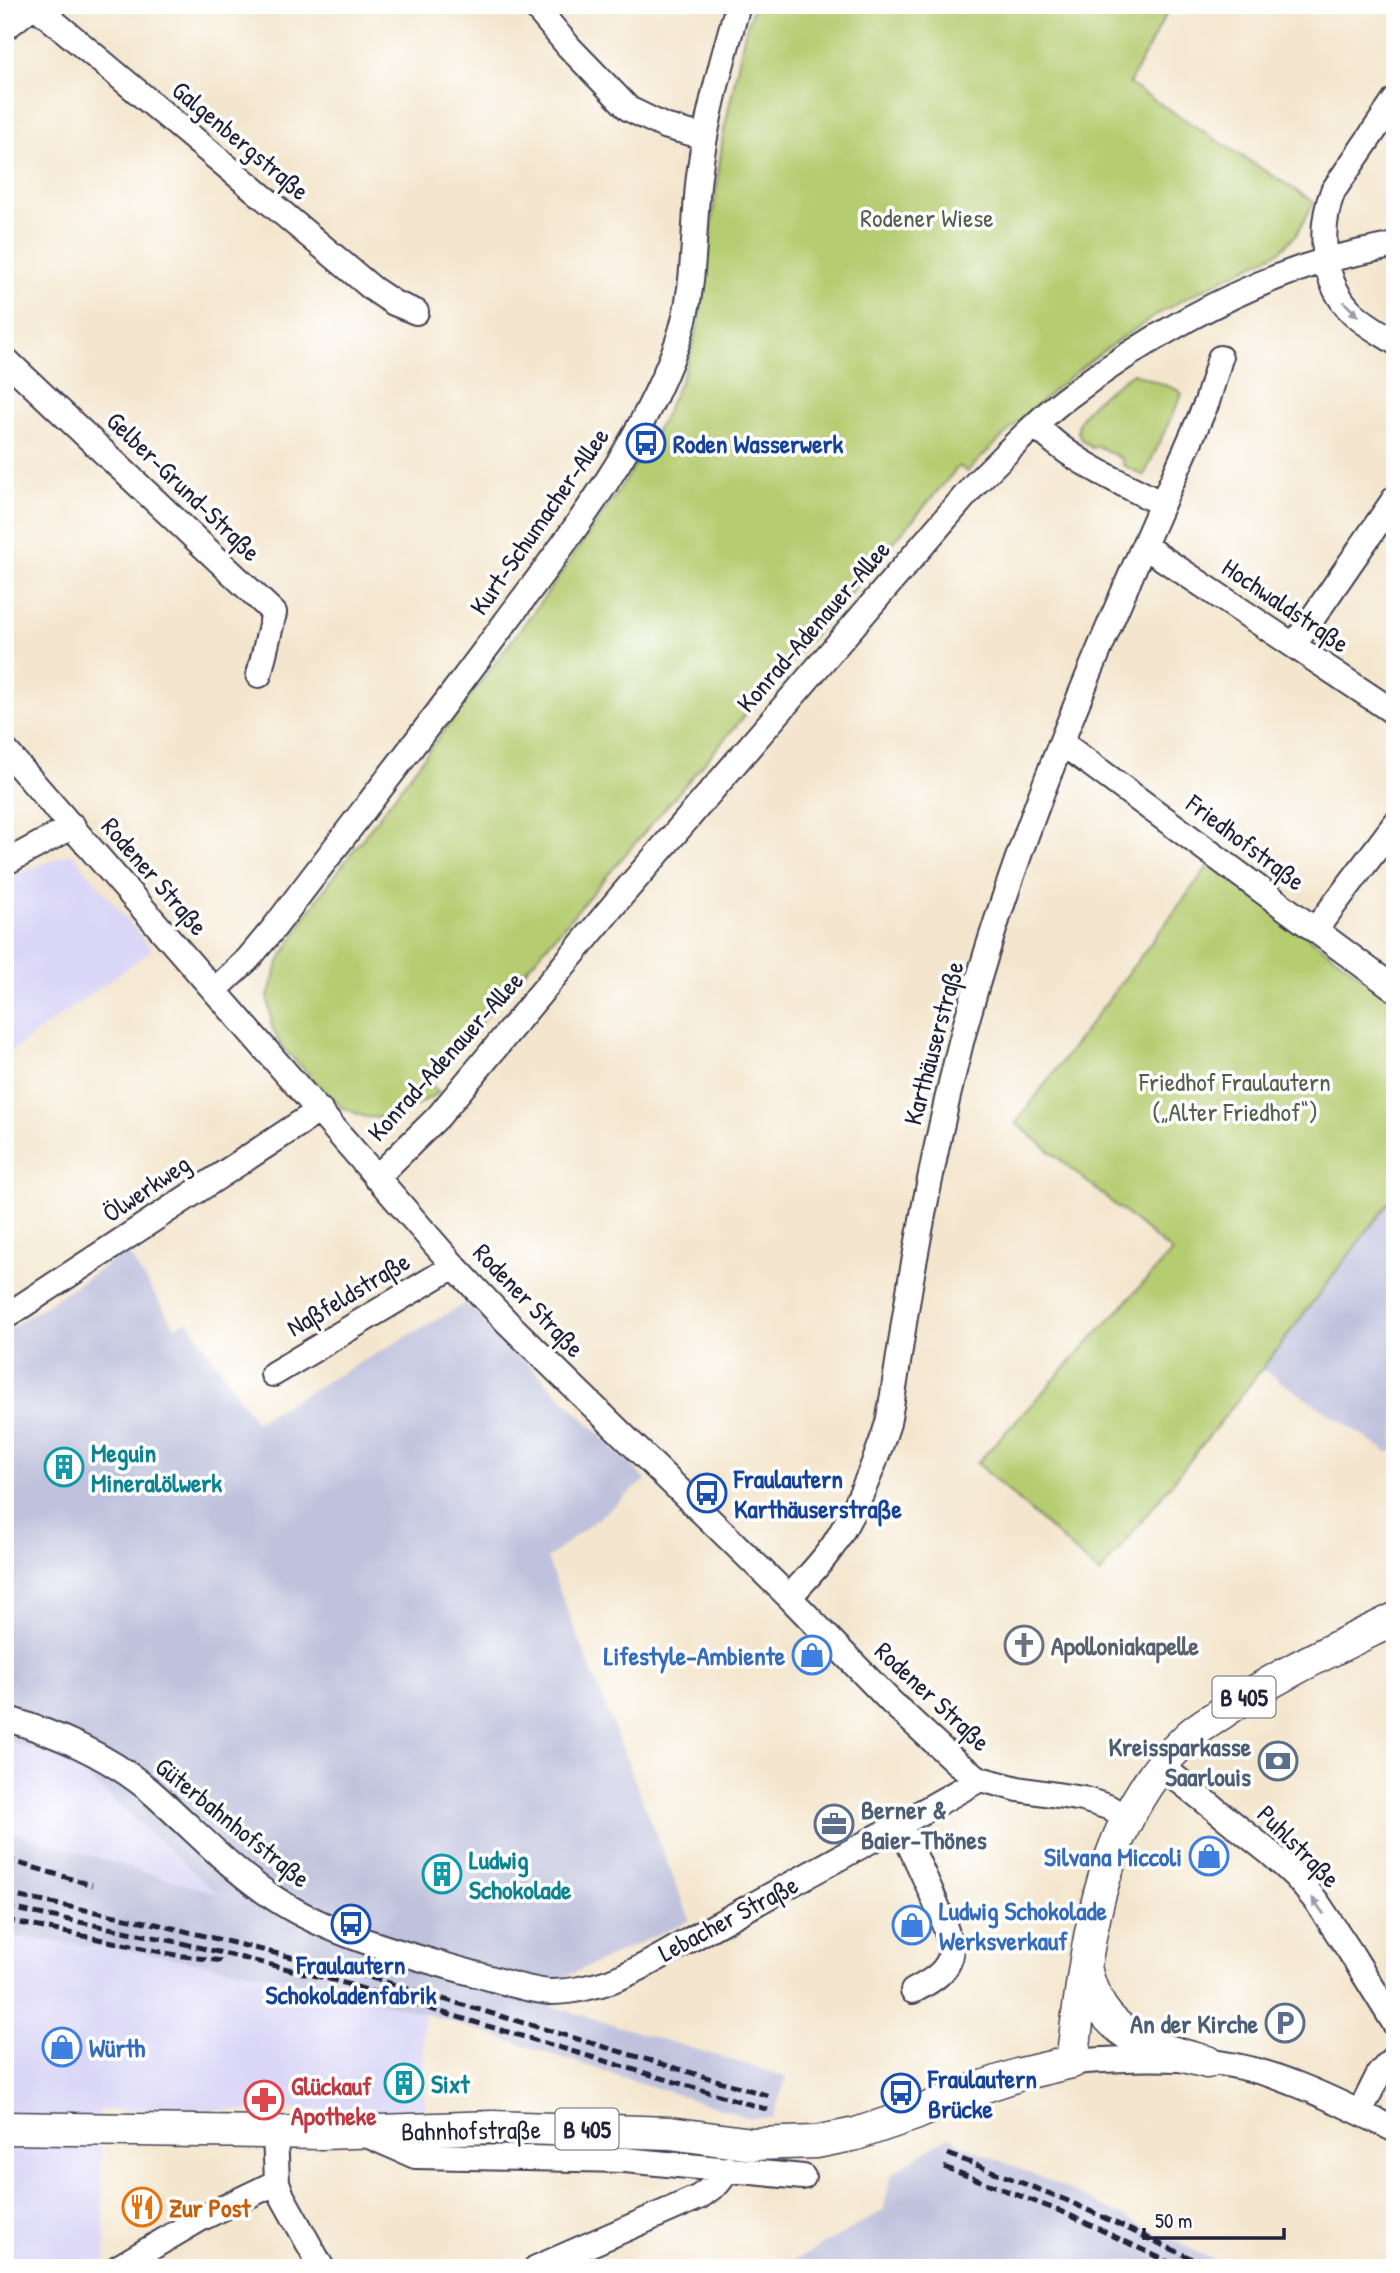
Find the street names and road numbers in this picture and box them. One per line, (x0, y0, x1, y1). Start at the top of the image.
street label: Galgenbergstraße (165, 72, 317, 208)
street label: Gelber-Grund-Straße (99, 403, 269, 569)
street label: Kurt-Schumacher-Allee (461, 420, 617, 622)
street label: Konrad-Adenauer-Allee (728, 532, 898, 720)
street label: Hochwaldstraße (1216, 550, 1356, 660)
street label: Friedhofstraße (1179, 785, 1312, 898)
street label: Rodener Straße (94, 809, 216, 943)
street label: Karthäuserstraße (894, 957, 972, 1129)
street label: Konrad-Adenauer-Allee (359, 963, 531, 1149)
street label: Ölwerkweg (95, 1146, 197, 1230)
street label: Rodener Straße (466, 1235, 592, 1365)
street label: Naßfeldstraße (280, 1244, 416, 1344)
street label: Rodener Straße (868, 1633, 998, 1759)
road number: B 405 (1212, 1676, 1276, 1717)
street label: Güterbahnhofstraße (148, 1749, 318, 1895)
street label: Puhlstraße (1250, 1797, 1348, 1895)
street label: Lebacher Straße (652, 1867, 804, 1969)
road number: B 405 (556, 2108, 618, 2150)
street label: Bahnhofstraße (401, 2111, 541, 2149)

